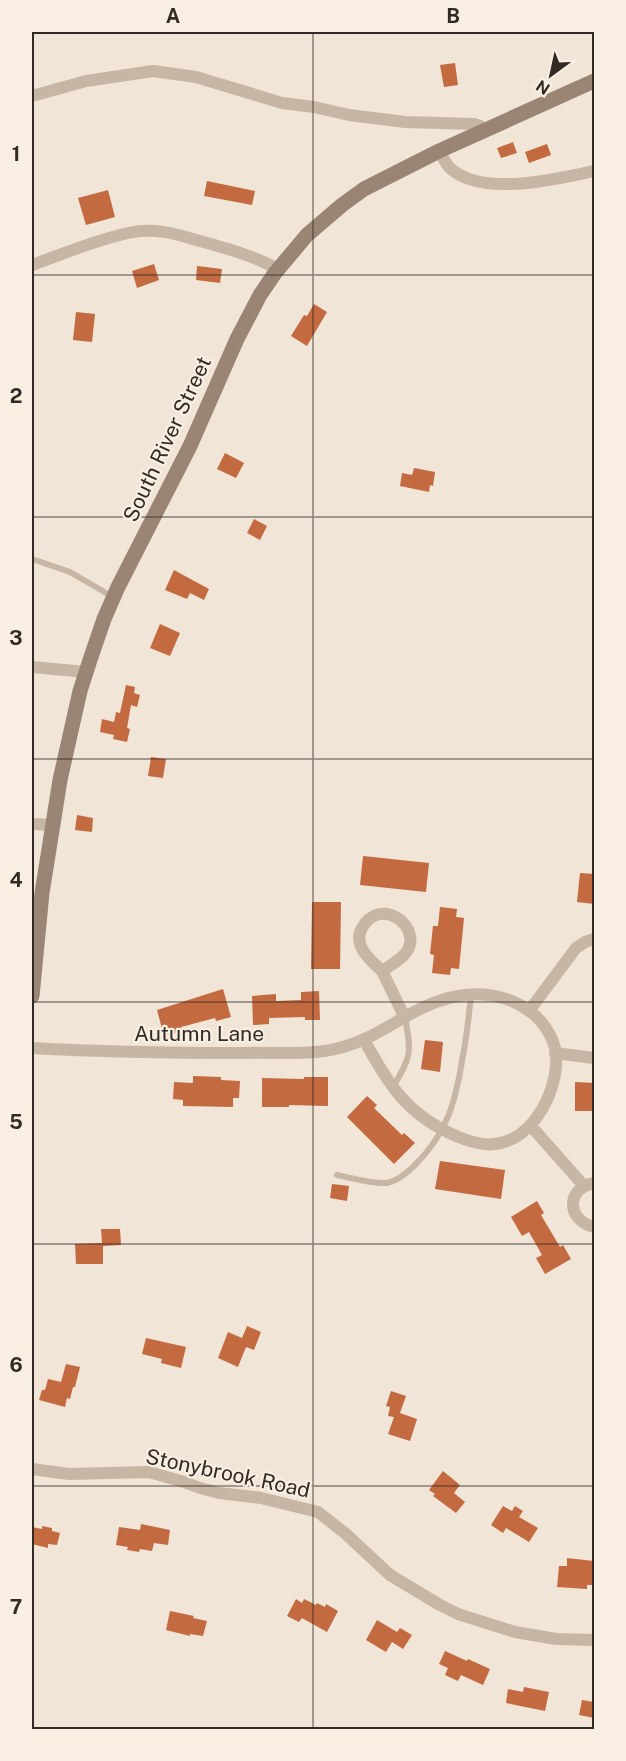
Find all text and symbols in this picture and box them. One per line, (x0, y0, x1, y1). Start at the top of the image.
text: A (166, 4, 180, 28)
text: B (446, 4, 460, 28)
north arrow (521, 45, 581, 105)
text: N (533, 76, 554, 99)
text: 1 (12, 142, 20, 166)
street label: South River Street (118, 352, 216, 526)
text: 2 (10, 384, 22, 408)
text: 3 (9, 626, 23, 650)
text: 4 (9, 868, 23, 892)
street label: Autumn Lane (134, 1021, 264, 1046)
text: 5 (9, 1110, 23, 1134)
text: 6 (9, 1353, 23, 1377)
street label: Stonybrook Road (144, 1443, 312, 1503)
text: 7 (10, 1595, 22, 1619)

